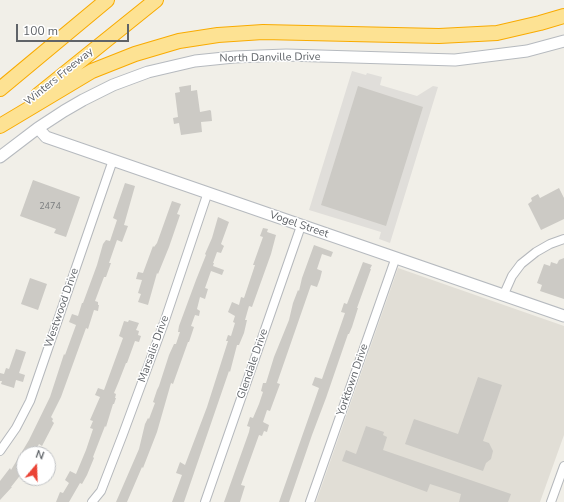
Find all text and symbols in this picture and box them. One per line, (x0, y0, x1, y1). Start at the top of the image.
scale bar (18, 16, 131, 42)
text: 100 m (23, 23, 58, 39)
street label: Winters Freeway (22, 45, 96, 109)
street label: North Danville Drive (219, 51, 321, 65)
house number: 2474 (39, 202, 61, 212)
street label: Vogel Street (268, 209, 330, 241)
street label: Westwood Drive (42, 267, 82, 349)
street label: Marsalis Drive (136, 314, 172, 384)
street label: Glendale Drive (235, 327, 271, 401)
street label: Yorktown Drive (334, 342, 372, 418)
north arrow (16, 446, 56, 486)
text: N (33, 447, 46, 464)

